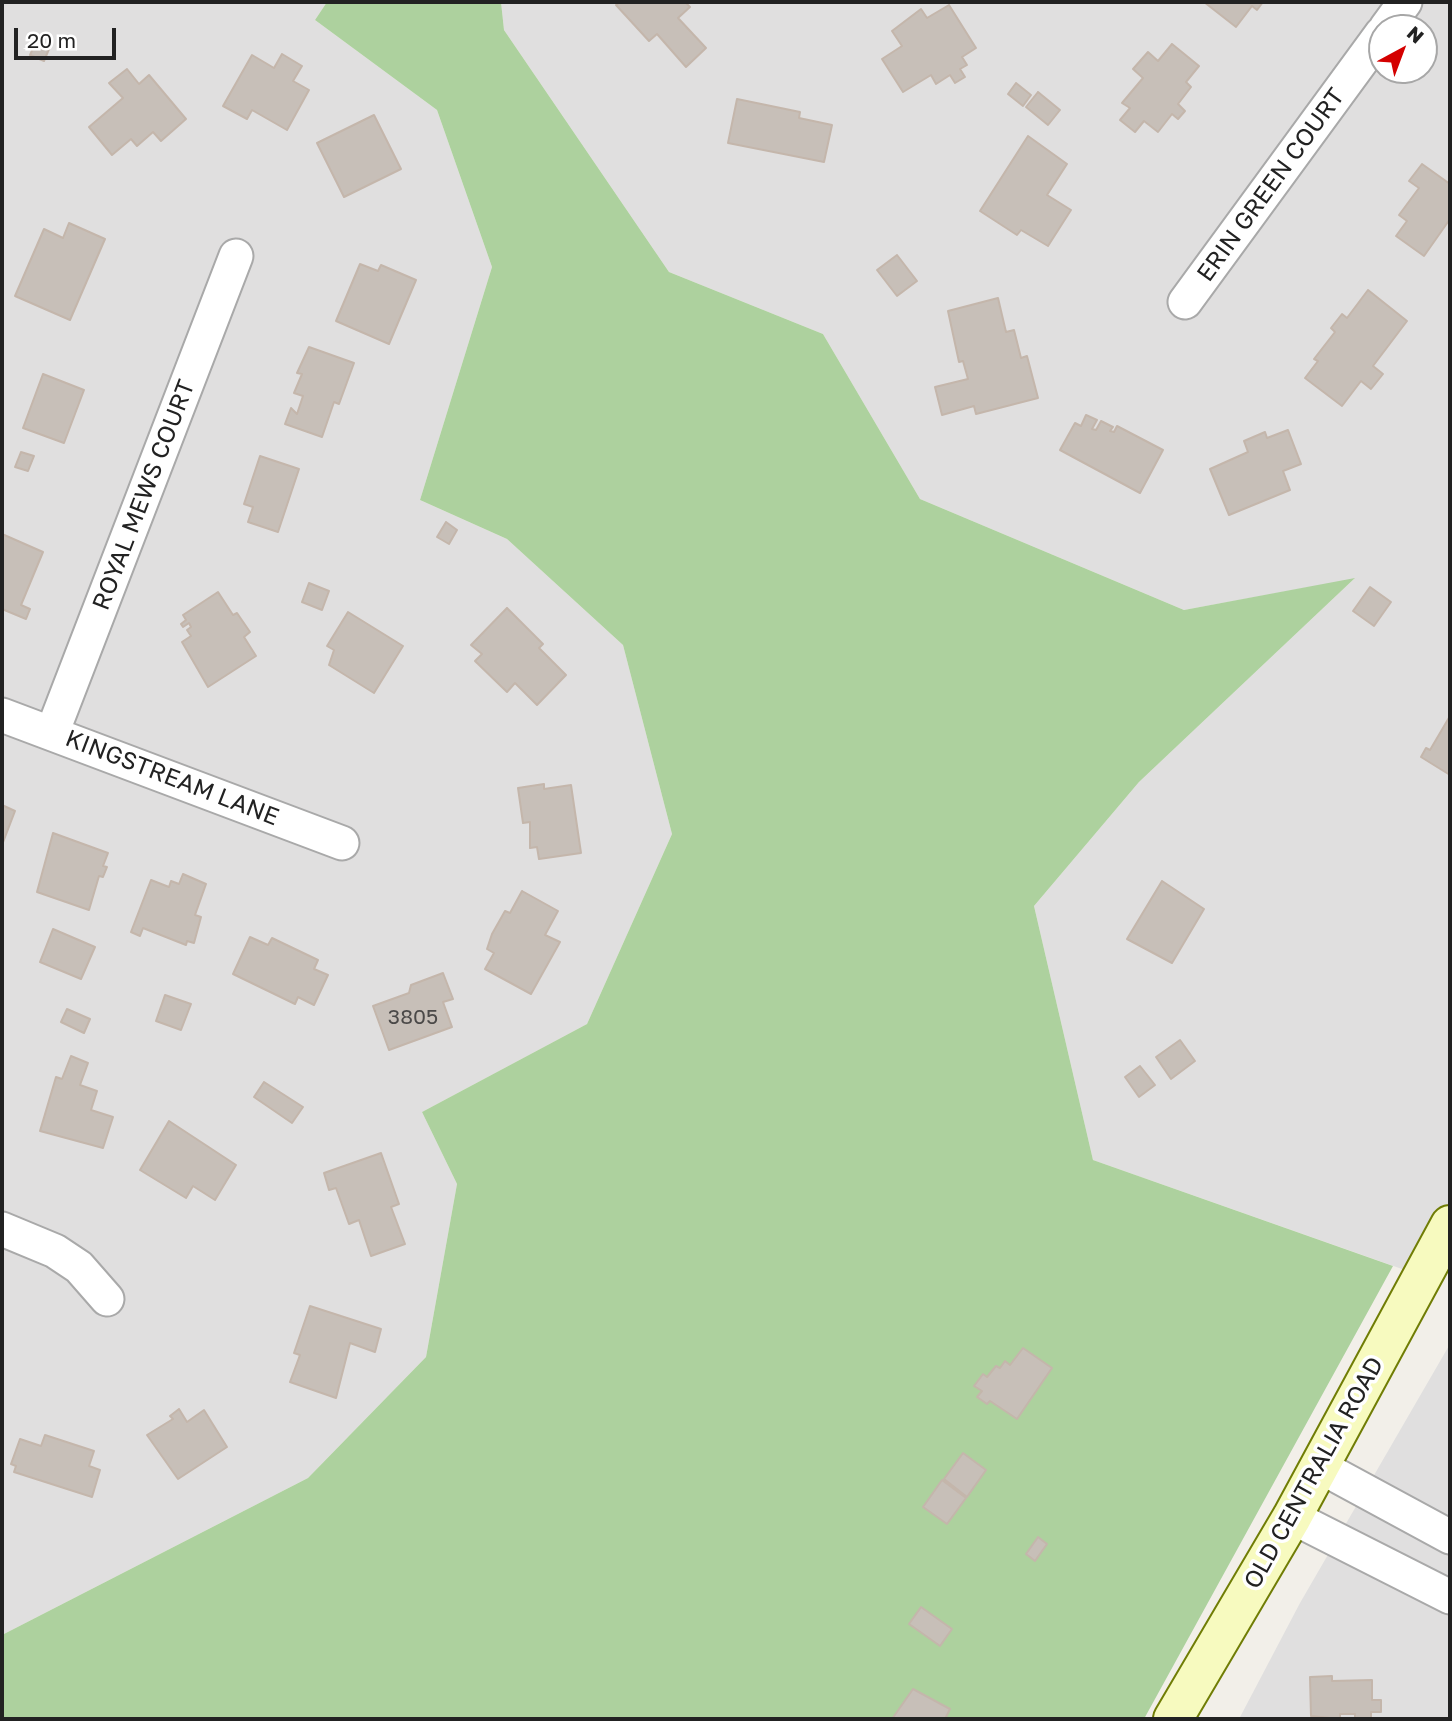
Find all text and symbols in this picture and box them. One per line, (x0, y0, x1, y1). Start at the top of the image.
scale bar (18, 14, 119, 58)
north arrow (1368, 14, 1438, 84)
text: N (1403, 21, 1429, 48)
text: 20 m (27, 27, 76, 53)
street label: ERIN GREEN COURT (1191, 83, 1351, 287)
street label: ROYAL MEWS COURT (87, 376, 201, 614)
street label: KINGSTREAM LANE (61, 724, 283, 832)
house number: 3805 (388, 1004, 438, 1030)
street label: OLD CENTRALIA ROAD (1238, 1352, 1390, 1594)

